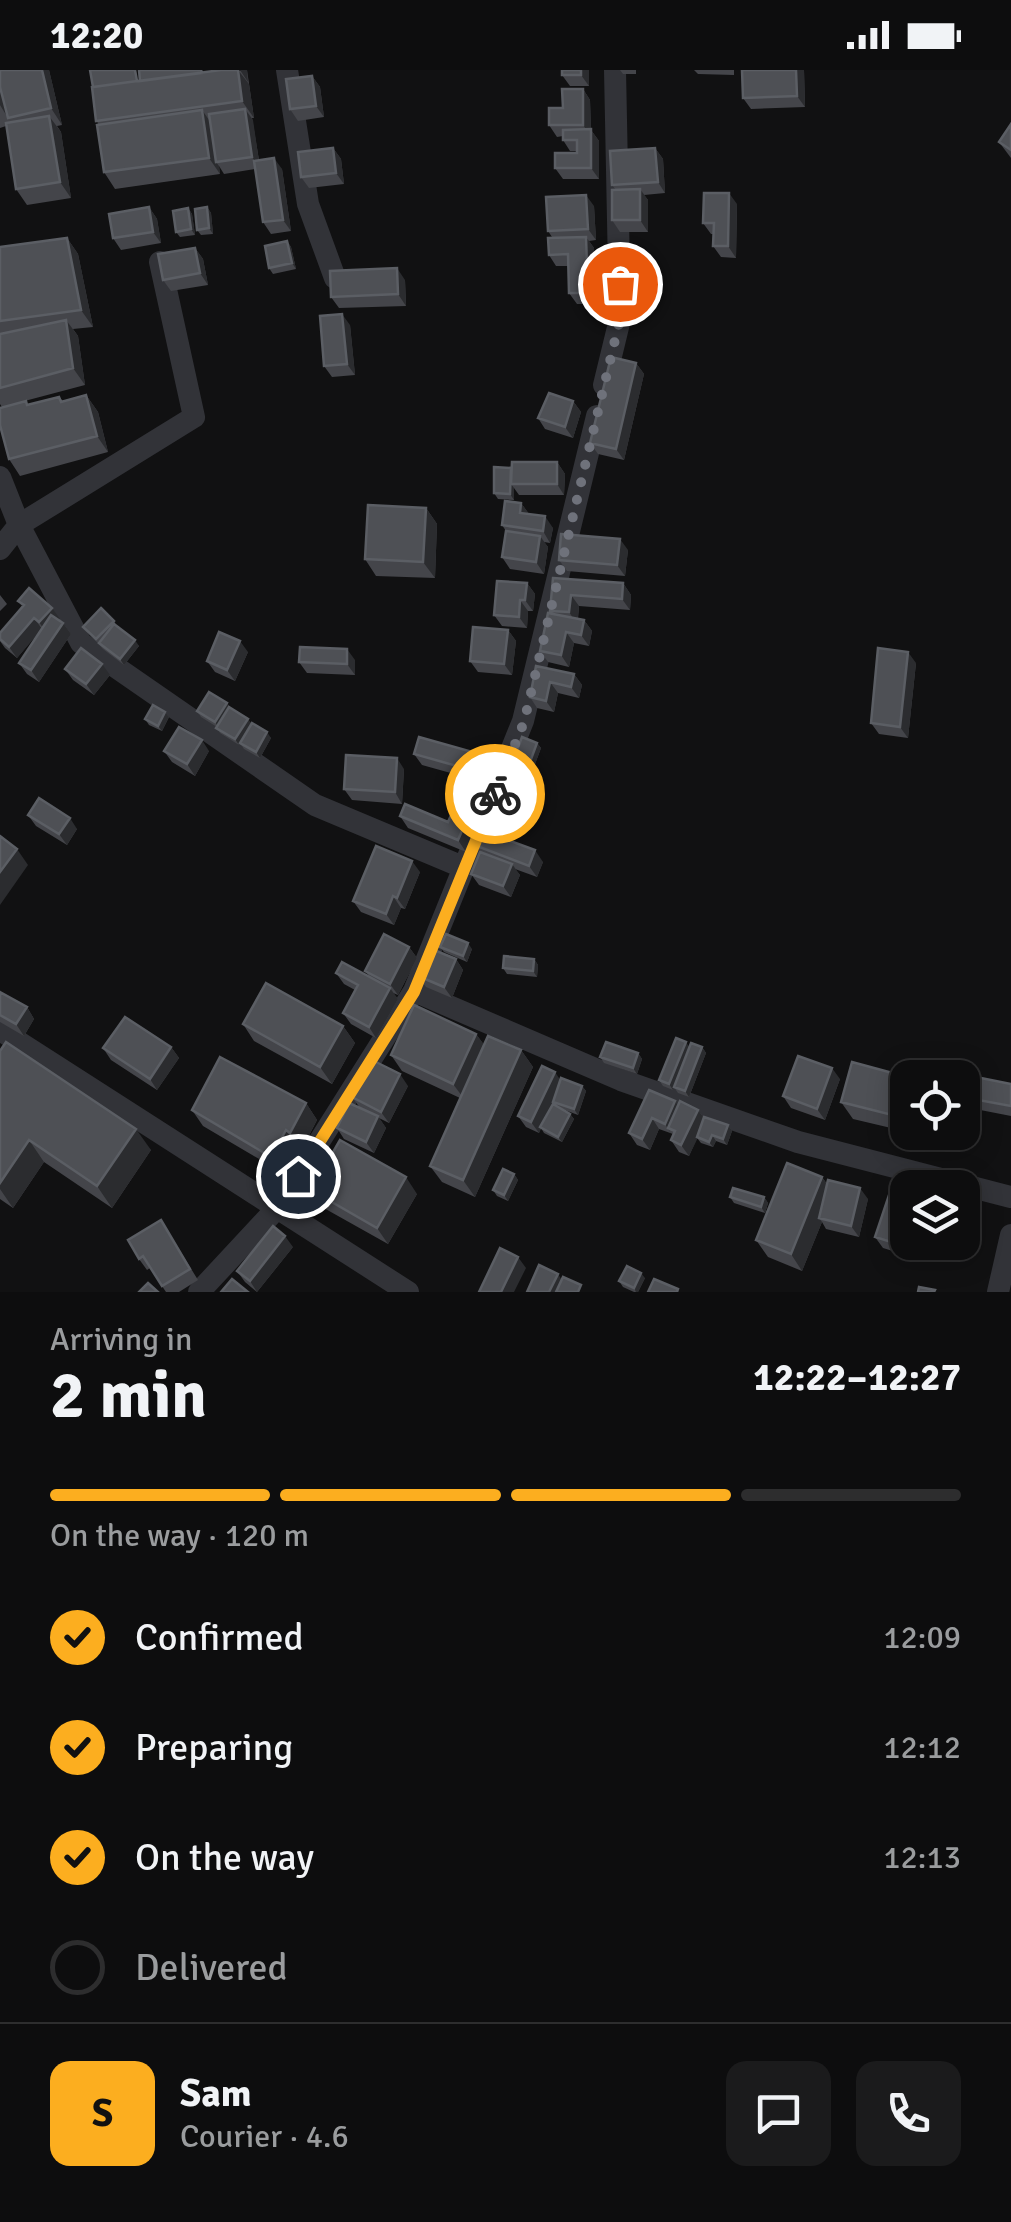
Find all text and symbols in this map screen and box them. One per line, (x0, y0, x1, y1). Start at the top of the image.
text: 12:20 (50, 12, 143, 59)
pin (578, 242, 663, 327)
icon: bag (593, 257, 648, 312)
courier (445, 744, 545, 844)
icon: bike (468, 767, 523, 822)
map controls (890, 1060, 980, 1260)
button: locate (890, 1060, 980, 1150)
pin (256, 1134, 341, 1219)
icon: home (271, 1149, 326, 1204)
button: layers (890, 1170, 980, 1260)
text: Arriving in (50, 1320, 192, 1359)
text: 12:22–12:27 (753, 1354, 961, 1401)
text: 2 min (50, 1356, 207, 1436)
text: On the way · 120 m (50, 1516, 309, 1555)
icon: check (50, 1610, 105, 1665)
text: Confirmed (135, 1614, 304, 1661)
text: 12:09 (883, 1618, 961, 1657)
icon: check (50, 1720, 105, 1775)
text: Preparing (135, 1724, 293, 1771)
text: 12:12 (883, 1728, 961, 1767)
icon: check (50, 1830, 105, 1885)
text: On the way (135, 1834, 314, 1881)
text: 12:13 (883, 1838, 961, 1877)
text: Delivered (135, 1944, 288, 1991)
button: chat (726, 2061, 831, 2166)
button: phone (856, 2061, 961, 2166)
text: Sam (180, 2070, 251, 2117)
text: S (92, 2090, 113, 2137)
text: Courier · 4.6 (180, 2117, 349, 2156)

